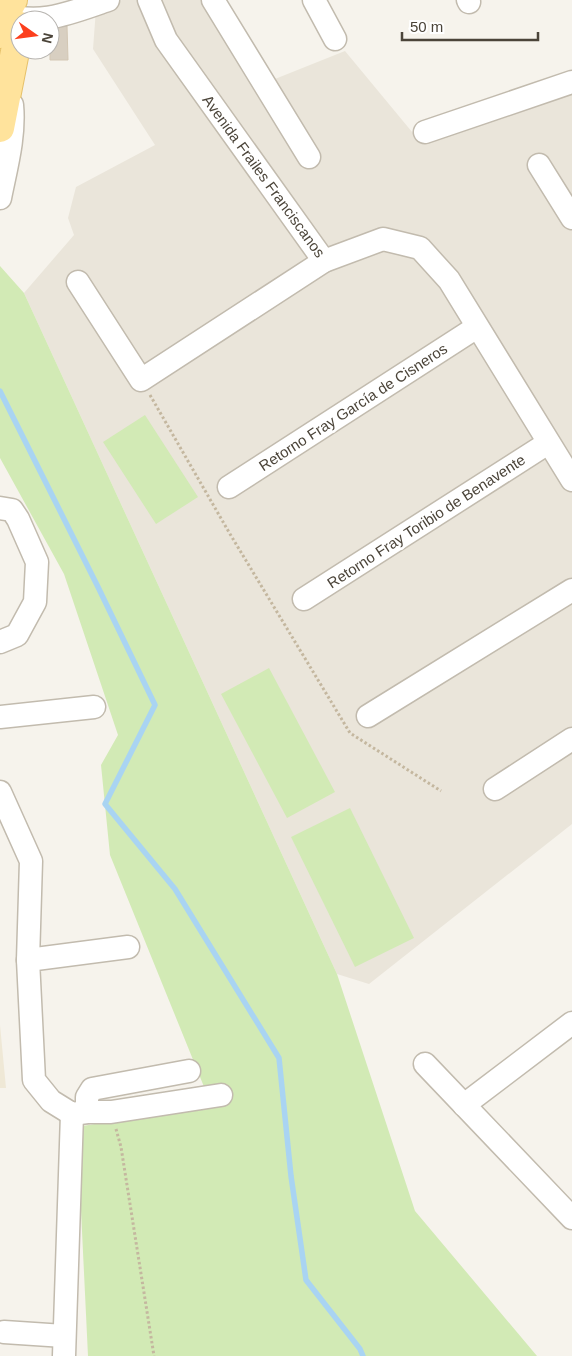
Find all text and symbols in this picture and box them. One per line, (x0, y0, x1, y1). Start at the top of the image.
north arrow (10, 10, 60, 60)
scale bar (402, 10, 538, 42)
text: 50 m (410, 18, 443, 35)
text: N (39, 31, 57, 45)
street label: Avenida Frailes Franciscanos (199, 92, 329, 260)
street label: Retorno Fray García de Cisneros (256, 340, 450, 474)
street label: Retorno Fray Toribio de Benavente (324, 451, 528, 591)

